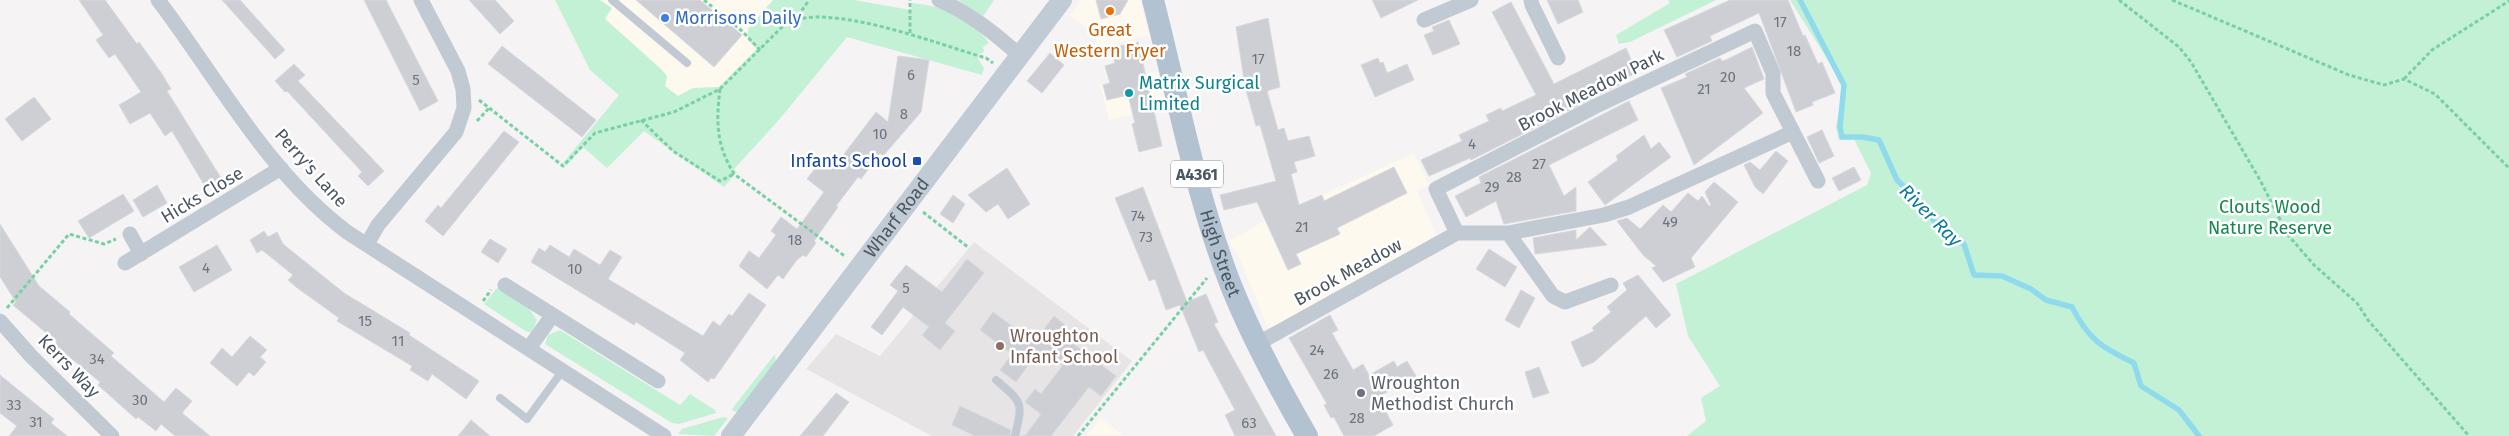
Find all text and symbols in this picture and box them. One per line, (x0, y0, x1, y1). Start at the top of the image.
marker: Great Western Fryer (1104, 5, 1116, 17)
place label: Morrisons Daily (675, 7, 802, 29)
marker: Morrisons Daily (659, 12, 671, 24)
house number: 17 (1773, 13, 1787, 31)
place label: Great Western Fryer (1054, 19, 1166, 62)
house number: 18 (1787, 42, 1801, 60)
street label: Brook Meadow Park (1515, 43, 1668, 136)
house number: 17 (1251, 50, 1265, 68)
house number: 6 (907, 66, 915, 84)
house number: 20 (1720, 68, 1736, 86)
house number: 5 (412, 71, 420, 89)
place label: Matrix Surgical Limited (1139, 72, 1260, 115)
house number: 21 (1697, 80, 1711, 98)
marker: Matrix Surgical Limited (1123, 87, 1135, 99)
house number: 8 (900, 105, 908, 123)
street label: Perry's Lane (270, 124, 352, 212)
house number: 10 (873, 125, 887, 143)
house number: 4 (1468, 135, 1476, 153)
place label: Infants School (790, 150, 907, 172)
marker: Infants School (911, 155, 923, 167)
house number: 27 (1532, 155, 1546, 173)
road number: A4361 (1171, 160, 1223, 188)
street label: Hicks Close (157, 162, 247, 228)
house number: 28 (1506, 168, 1522, 186)
street label: Wharf Road (859, 173, 934, 262)
house number: 29 (1484, 178, 1500, 196)
water label: River Ray (1895, 179, 1967, 252)
park label: Clouts Wood Nature Reserve (2208, 196, 2332, 239)
house number: 74 (1131, 207, 1145, 225)
street label: High Street (1195, 207, 1246, 301)
house number: 49 (1662, 213, 1678, 231)
house number: 21 (1295, 218, 1309, 236)
house number: 73 (1139, 228, 1153, 246)
house number: 18 (788, 231, 802, 249)
street label: Brook Meadow (1290, 233, 1406, 311)
house number: 4 (202, 259, 210, 277)
house number: 10 (568, 260, 582, 278)
house number: 5 (902, 279, 910, 297)
house number: 15 (358, 312, 372, 330)
place label: Wroughton Infant School (1010, 325, 1118, 368)
street label: Kerrs Way (33, 330, 105, 402)
house number: 11 (392, 332, 404, 350)
marker: Wroughton Infant School (994, 340, 1006, 352)
house number: 24 (1309, 341, 1325, 359)
house number: 34 (89, 350, 105, 368)
house number: 26 (1323, 365, 1339, 383)
place label: Wroughton Methodist Church (1371, 372, 1514, 415)
marker: Wroughton Methodist Church (1355, 387, 1367, 399)
house number: 30 (132, 391, 148, 409)
house number: 33 (7, 396, 21, 414)
house number: 28 (1349, 409, 1365, 427)
house number: 31 (29, 413, 43, 431)
house number: 63 (1241, 414, 1257, 432)

